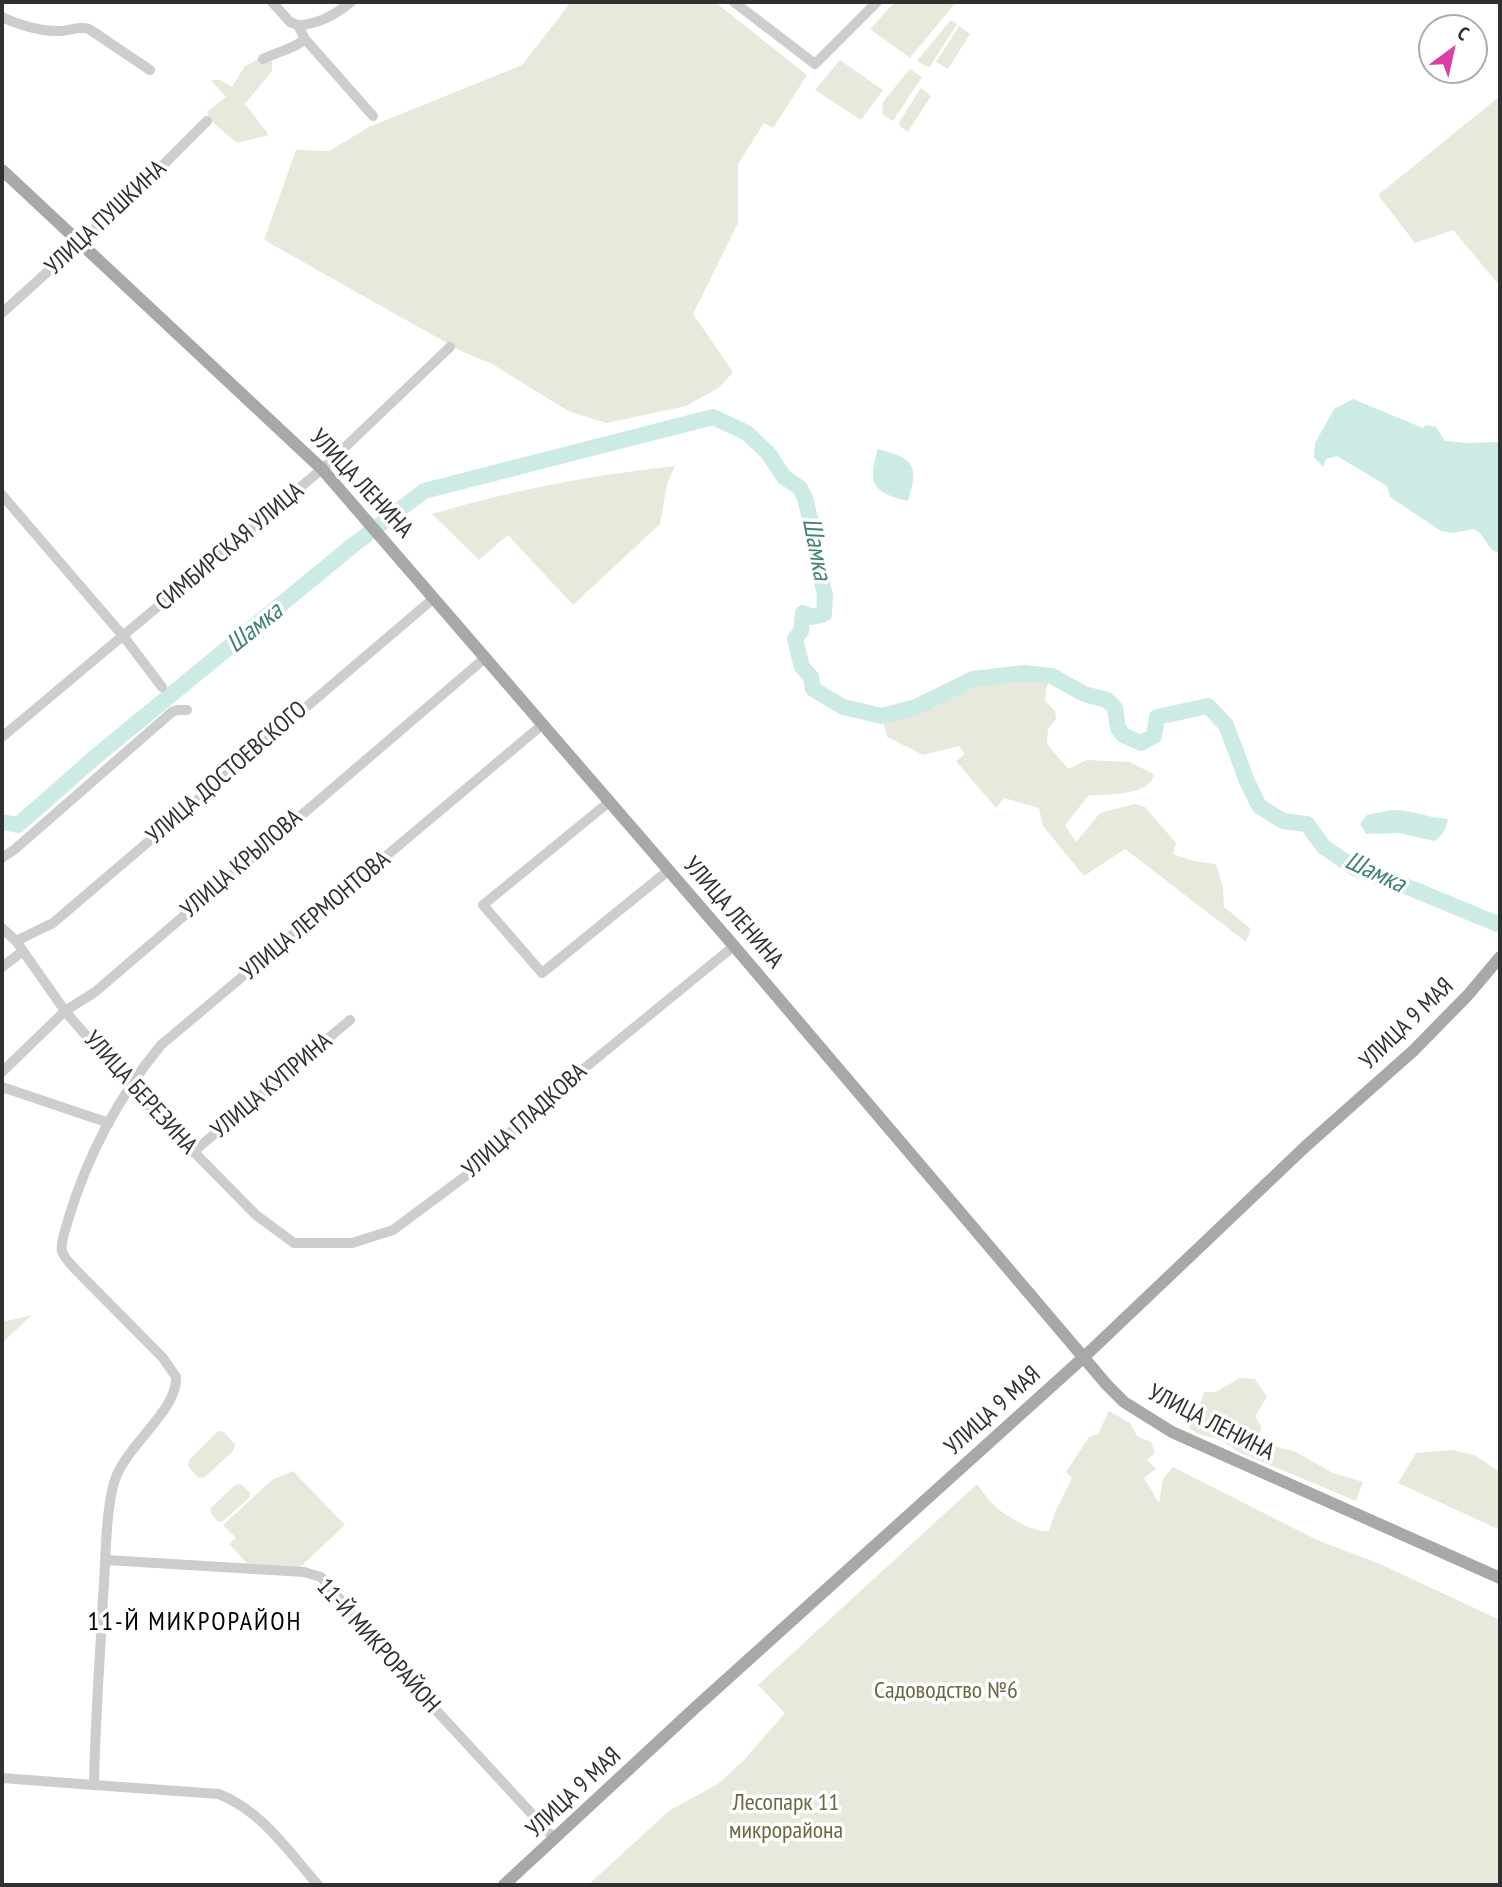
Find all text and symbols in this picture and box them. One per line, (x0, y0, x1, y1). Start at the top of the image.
north arrow (1418, 14, 1488, 84)
text: С (1453, 21, 1474, 45)
street label: УЛИЦА ПУШКИНА (40, 155, 172, 281)
street label: УЛИЦА ЛЕНИНА (303, 424, 419, 544)
street label: СИМБИРСКАЯ УЛИЦА (150, 477, 310, 617)
water label: Шамка (795, 515, 837, 583)
water label: Шамка (221, 596, 289, 660)
street label: УЛИЦА ДОСТОЕВСКОГО (141, 696, 313, 850)
street label: УЛИЦА КРЫЛОВА (176, 804, 308, 924)
street label: УЛИЦА ЛЕРМОНТОВА (236, 845, 396, 987)
water label: Шамка (1340, 846, 1410, 900)
street label: УЛИЦА ЛЕНИНА (677, 852, 789, 974)
street label: УЛИЦА 9 МАЯ (1354, 972, 1460, 1076)
street label: УЛИЦА БЕРЕЗИНА (77, 1026, 203, 1160)
street label: УЛИЦА КУПРИНА (206, 1027, 338, 1145)
street label: УЛИЦА ГЛАДКОВА (457, 1058, 593, 1184)
street label: УЛИЦА 9 МАЯ (939, 1361, 1047, 1461)
street label: УЛИЦА ЛЕНИНА (1143, 1379, 1279, 1467)
street label: 11-Й МИКРОРАЙОН (310, 1573, 446, 1719)
district label: 11-Й МИКРОРАЙОН (89, 1607, 301, 1639)
park label: Садоводство №6 (874, 1677, 1018, 1705)
street label: УЛИЦА 9 МАЯ (521, 1742, 627, 1844)
park label: Лесопарк 11 микрорайона (729, 1789, 843, 1845)

